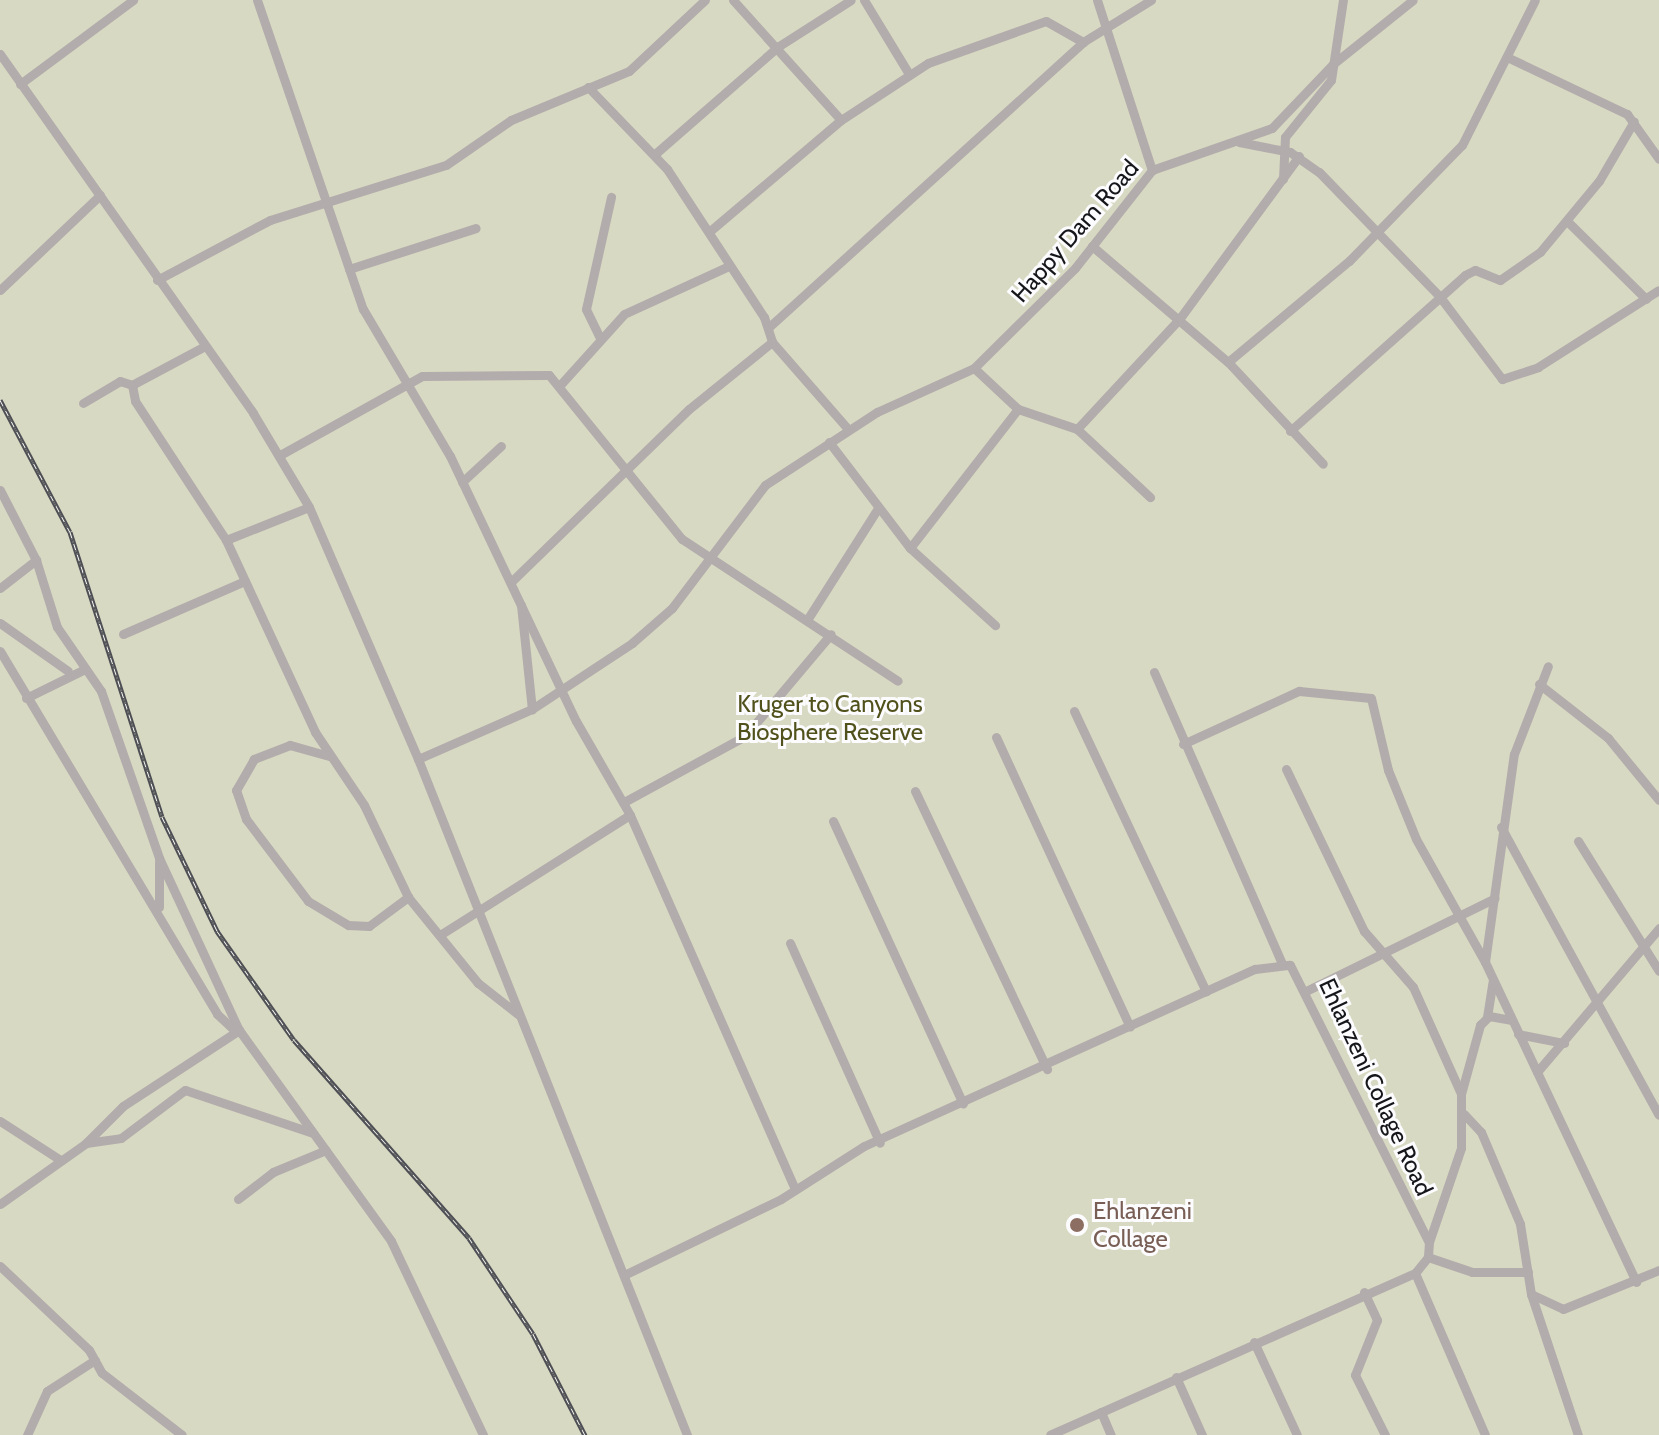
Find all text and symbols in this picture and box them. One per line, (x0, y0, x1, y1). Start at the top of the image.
street label: Happy Dam Road (1005, 154, 1145, 308)
park label: Kruger to Canyons Biosphere Reserve (737, 690, 923, 746)
street label: Ehlanzeni Collage Road (1313, 974, 1439, 1200)
place label: Ehlanzeni Collage (1093, 1197, 1192, 1253)
marker: Ehlanzeni Collage (1068, 1216, 1086, 1234)

